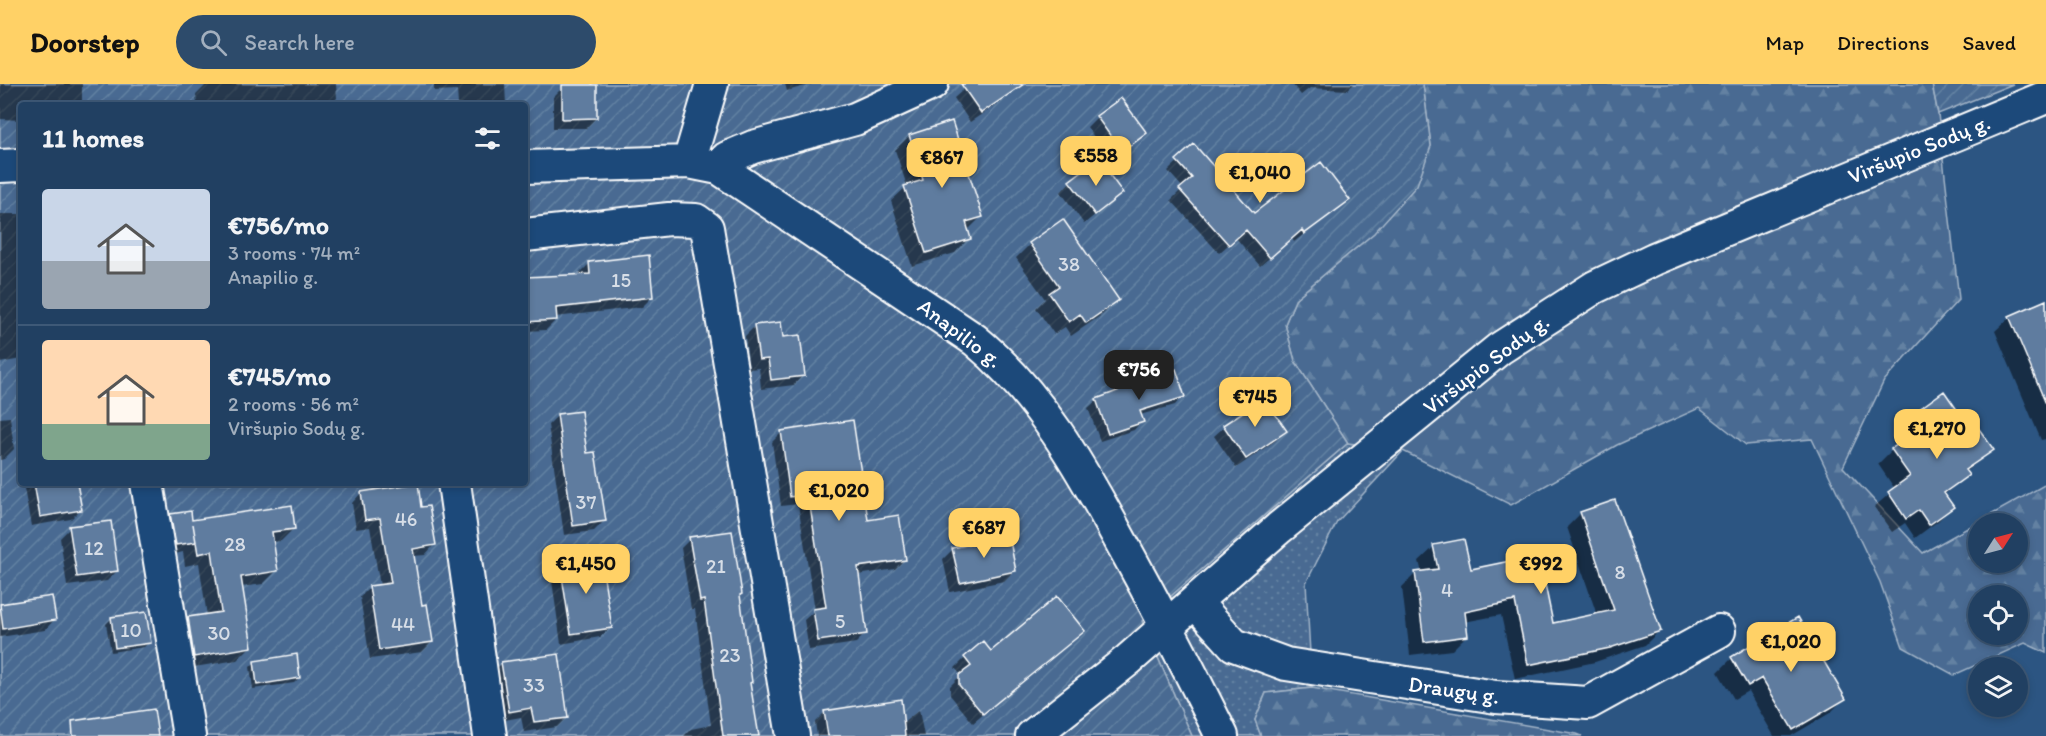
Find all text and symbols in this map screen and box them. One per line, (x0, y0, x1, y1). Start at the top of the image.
search box (176, 15, 596, 69)
text: Doorstep (30, 25, 140, 59)
icon: search (197, 26, 230, 59)
text: Search here (245, 29, 355, 56)
text: Map (1766, 30, 1804, 55)
text: Directions (1837, 30, 1929, 55)
text: Saved (1962, 30, 2016, 55)
street label: Viršupio Sodų g. (1844, 108, 1994, 190)
text: 11 homes (42, 122, 144, 154)
icon: filters (471, 122, 504, 155)
pin: €558 (1060, 136, 1132, 187)
pin: €867 (906, 138, 978, 189)
text: €558 (1074, 143, 1118, 167)
text: €867 (921, 145, 963, 169)
pin: €1,040 (1211, 153, 1309, 204)
text: €1,040 (1229, 160, 1291, 184)
text: €756/mo (228, 209, 329, 241)
icon: home (90, 213, 162, 285)
text: 3 rooms · 74 m² (228, 241, 360, 265)
house number: 38 (1058, 252, 1080, 276)
text: Anapilio g. (228, 265, 318, 289)
house number: 15 (611, 268, 631, 292)
street label: Anapilio g. (912, 292, 1008, 374)
street label: Viršupio Sodų g. (1418, 308, 1554, 420)
pin: €756 (1103, 350, 1175, 401)
text: €756 (1118, 357, 1160, 381)
text: €745/mo (228, 360, 331, 392)
icon: home (90, 364, 162, 436)
pin: €745 (1219, 377, 1291, 428)
text: €745 (1233, 384, 1277, 408)
text: 2 rooms · 56 m² (228, 392, 359, 416)
pin: €1,270 (1888, 409, 1986, 460)
text: Viršupio Sodų g. (228, 416, 365, 440)
text: €1,270 (1908, 416, 1966, 440)
pin: €1,020 (790, 471, 888, 522)
text: €1,020 (809, 478, 869, 502)
house number: 37 (576, 490, 596, 514)
house number: 46 (395, 507, 417, 531)
pin: €687 (948, 508, 1020, 559)
north arrow (1968, 513, 2028, 573)
map controls (1968, 513, 2028, 717)
text: €687 (963, 515, 1005, 539)
house number: 28 (224, 532, 246, 556)
house number: 12 (84, 536, 104, 560)
pin: €1,450 (537, 544, 635, 595)
pin: €992 (1505, 544, 1577, 595)
text: €1,450 (556, 551, 616, 575)
text: €992 (1520, 551, 1562, 575)
house number: 21 (706, 554, 726, 578)
house number: 8 (1615, 560, 1626, 584)
house number: 4 (1441, 578, 1453, 602)
button: locate (1968, 585, 2028, 645)
house number: 5 (835, 609, 845, 633)
house number: 44 (391, 612, 415, 636)
house number: 10 (120, 618, 142, 642)
house number: 30 (207, 621, 231, 645)
pin: €1,020 (1742, 622, 1840, 673)
text: €1,020 (1761, 629, 1821, 653)
house number: 23 (719, 643, 741, 667)
button: layers (1968, 657, 2028, 717)
street label: Draugų g. (1407, 670, 1501, 710)
house number: 33 (523, 673, 545, 697)

